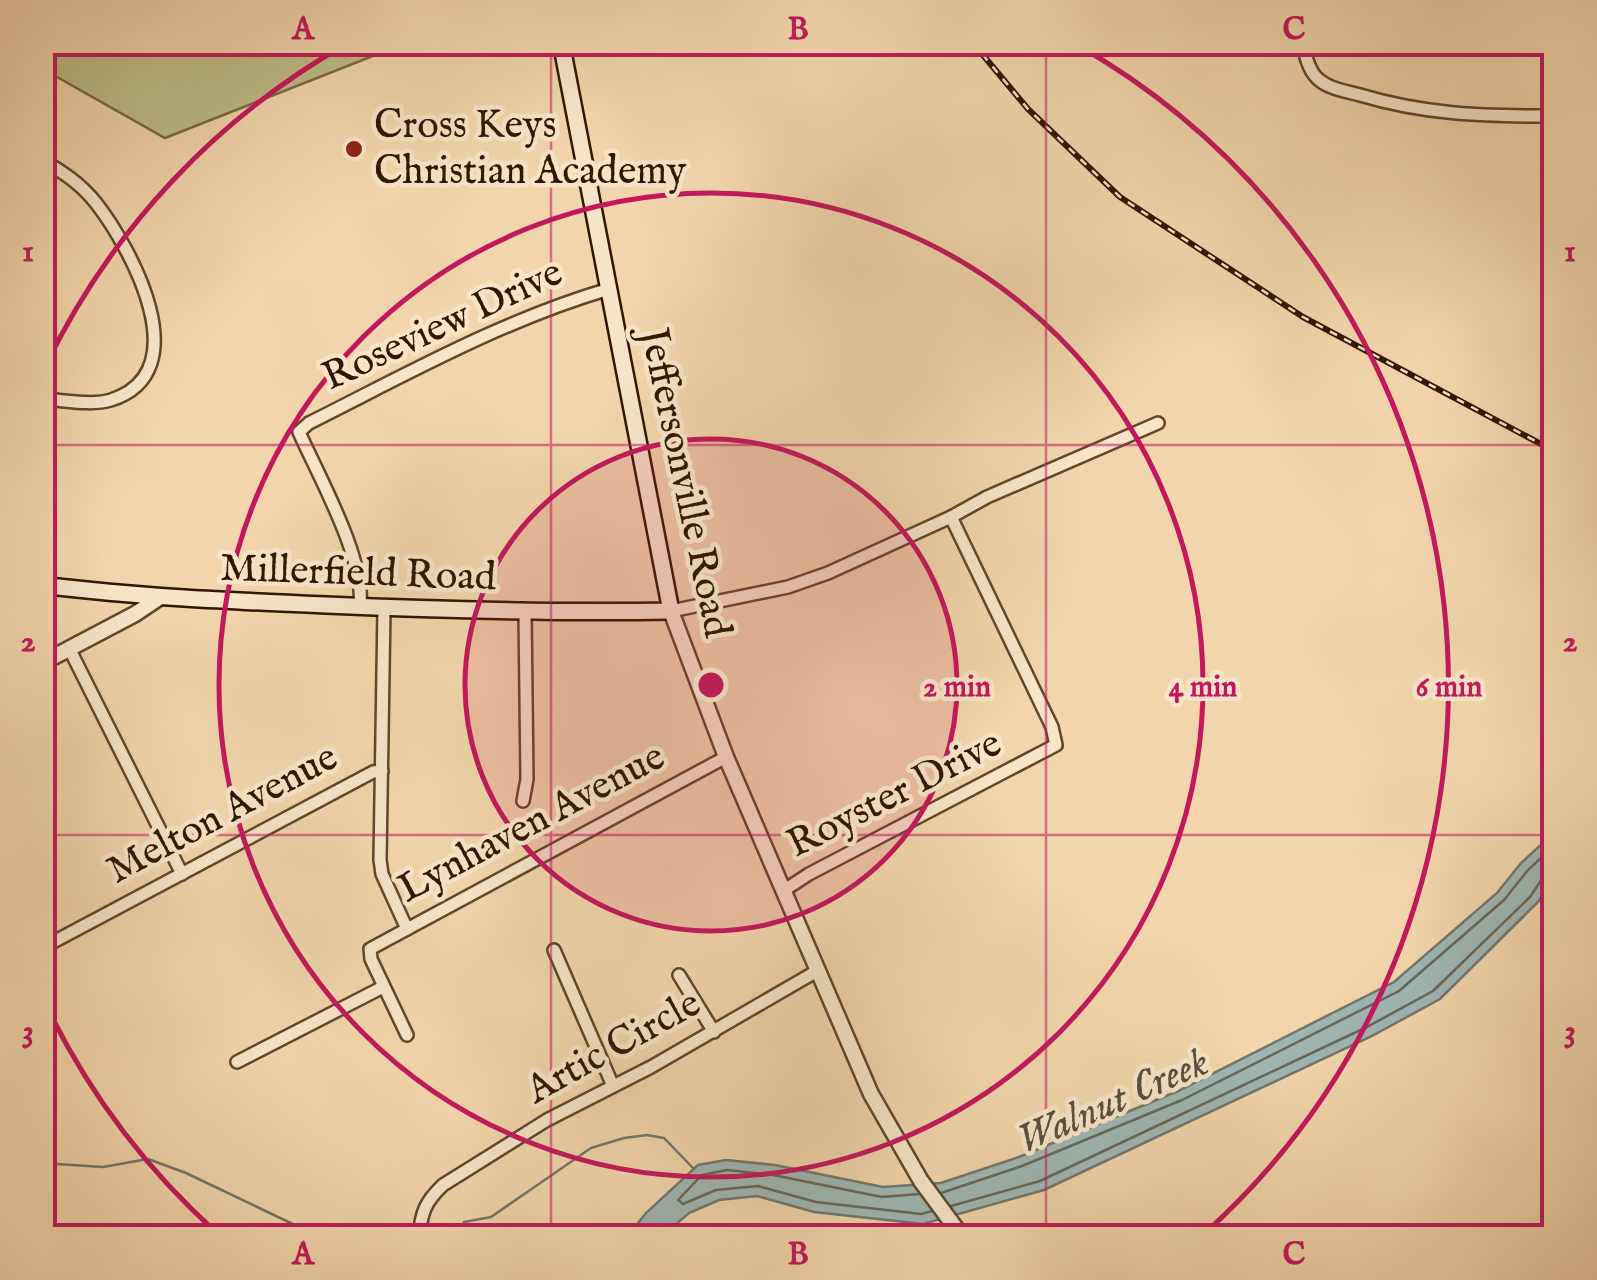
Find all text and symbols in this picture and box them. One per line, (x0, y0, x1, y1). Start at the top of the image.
text: A (290, 10, 315, 51)
text: B (787, 10, 809, 51)
text: C (1283, 10, 1306, 51)
place label: Cross Keys Christian Academy (374, 101, 687, 198)
marker: Cross Keys Christian Academy (343, 138, 365, 160)
text: 1 (22, 232, 34, 273)
text: 1 (1564, 232, 1576, 273)
street label: Roseview Drive (315, 248, 571, 404)
street label: Jeffersonville Road (626, 320, 742, 643)
street label: Millerfield Road (219, 544, 497, 604)
text: 2 (20, 622, 36, 663)
text: 2 (1562, 622, 1578, 663)
centre of rings (693, 667, 729, 703)
text: 2 min (923, 669, 991, 707)
text: 4 min (1169, 669, 1237, 707)
text: 6 min (1416, 669, 1482, 707)
street label: Royster Drive (779, 719, 1011, 871)
street label: Lynhaven Avenue (390, 732, 674, 916)
street label: Melton Avenue (99, 733, 347, 897)
street label: Artic Circle (517, 979, 710, 1117)
text: 3 (22, 1012, 34, 1053)
text: 3 (1564, 1012, 1576, 1053)
water label: Walnut Creek (1009, 1036, 1217, 1168)
text: A (290, 1235, 315, 1276)
text: B (787, 1235, 809, 1276)
text: C (1283, 1235, 1306, 1276)

